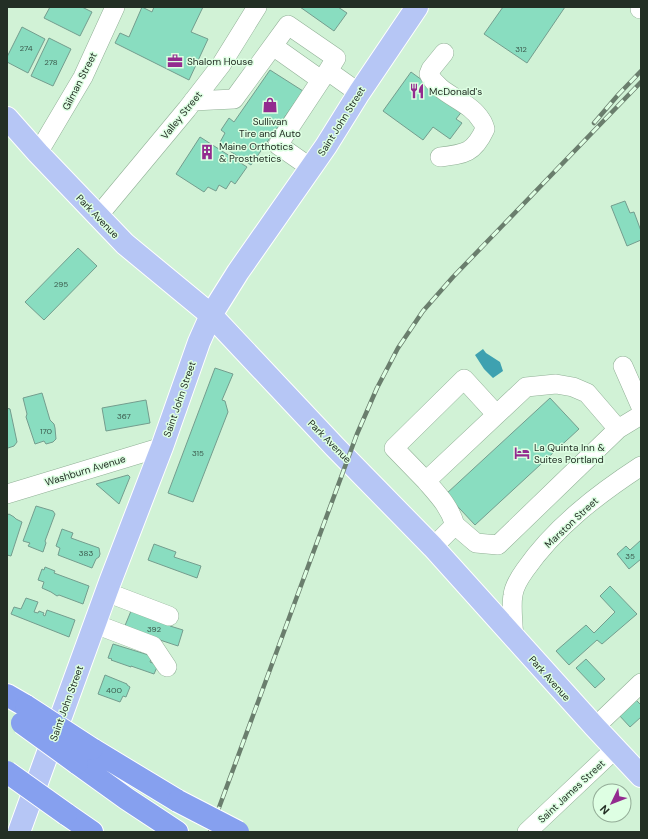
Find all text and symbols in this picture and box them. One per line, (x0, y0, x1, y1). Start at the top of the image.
house number: 274 (19, 43, 33, 53)
house number: 312 (515, 44, 527, 54)
street label: Gilman Street (59, 50, 100, 112)
office icon: Shalom House (166, 52, 184, 70)
place label: Shalom House (187, 55, 253, 68)
house number: 278 (44, 57, 58, 67)
restaurant icon: McDonald's (408, 82, 426, 100)
street label: Saint John Street (315, 84, 368, 158)
place label: McDonald's (429, 85, 482, 98)
street label: Valley Street (158, 89, 205, 142)
shop icon: Sullivan Tire and Auto (261, 96, 279, 114)
place label: Sullivan Tire and Auto (239, 115, 301, 140)
place label: Maine Orthotics & Prosthetics (219, 140, 293, 165)
building icon: Maine Orthotics & Prosthetics (198, 143, 216, 161)
street label: Park Avenue (73, 192, 122, 241)
house number: 295 (54, 279, 68, 289)
street label: Saint John Street (160, 359, 199, 439)
house number: 367 (117, 411, 131, 421)
street label: Park Avenue (305, 417, 354, 466)
house number: 170 (40, 426, 53, 436)
place label: La Quinta Inn & Suites Portland (534, 441, 605, 466)
hotel icon: La Quinta Inn & Suites Portland (513, 444, 531, 462)
house number: 315 (192, 448, 204, 458)
street label: Washburn Avenue (43, 452, 127, 489)
street label: Marston Street (542, 494, 601, 551)
house number: 383 (79, 548, 93, 558)
house number: 35 (625, 551, 635, 561)
house number: 392 (147, 624, 161, 634)
street label: Park Avenue (526, 653, 574, 704)
street label: Saint John Street (47, 664, 86, 743)
house number: 400 (106, 685, 122, 695)
street label: Saint James Street (535, 757, 608, 826)
north arrow (592, 783, 632, 823)
text: N (597, 802, 613, 818)

